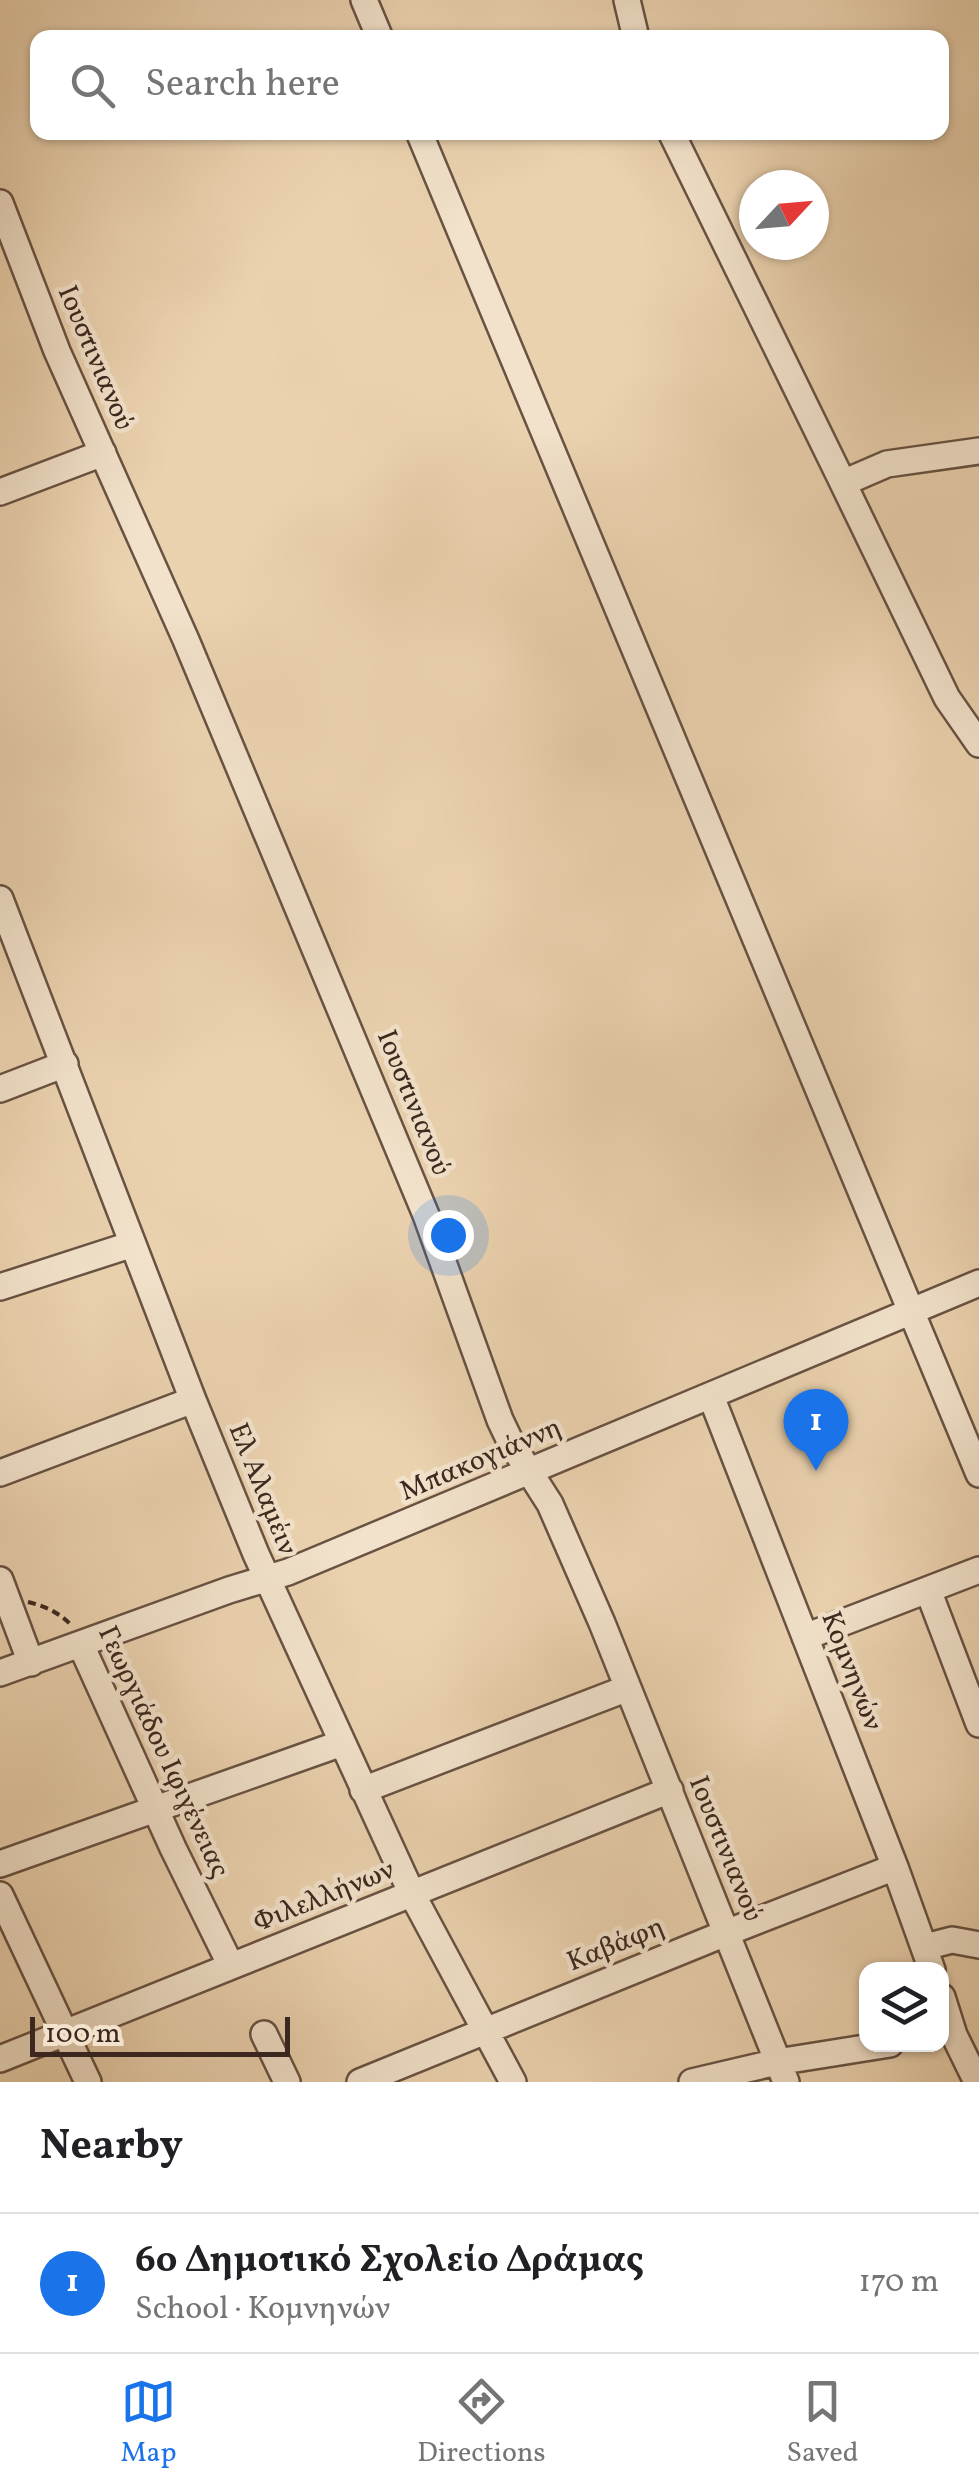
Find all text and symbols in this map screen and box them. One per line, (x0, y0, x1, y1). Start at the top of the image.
search box (30, 30, 949, 140)
icon: search (65, 58, 120, 113)
text: Search here (145, 59, 340, 112)
north arrow (739, 170, 829, 260)
street label: Ιουστινιανού (47, 280, 143, 436)
street label: Ιουστινιανού (366, 1024, 460, 1182)
your location (423, 1210, 474, 1261)
pin: 1 (784, 1388, 848, 1471)
street label: Μπακογιάννη (394, 1408, 568, 1512)
street label: Ελ Αλαμέιν (218, 1417, 306, 1561)
street label: Κομνηνών (810, 1606, 892, 1737)
street label: Γεωργιάδου Ιφιγένειας (87, 1620, 239, 1884)
street label: Ιουστινιανού (678, 1770, 772, 1928)
street label: Φιλελλήνων (248, 1851, 401, 1943)
street label: Καβάφη (561, 1908, 671, 1982)
map controls (859, 1962, 949, 2052)
button: layers (859, 1962, 949, 2052)
scale bar (30, 2012, 290, 2056)
text: 100 m (45, 2015, 120, 2054)
text: Nearby (40, 2118, 183, 2177)
text: 6o Δημοτικό Σχολείο Δράμας (135, 2235, 644, 2288)
text: 1 (66, 2261, 79, 2305)
text: 170 m (858, 2261, 939, 2305)
text: School · Κομνηνών (135, 2288, 390, 2332)
tab: Map (120, 2374, 176, 2473)
tab: Directions (417, 2374, 546, 2473)
tab: Saved (786, 2374, 859, 2473)

